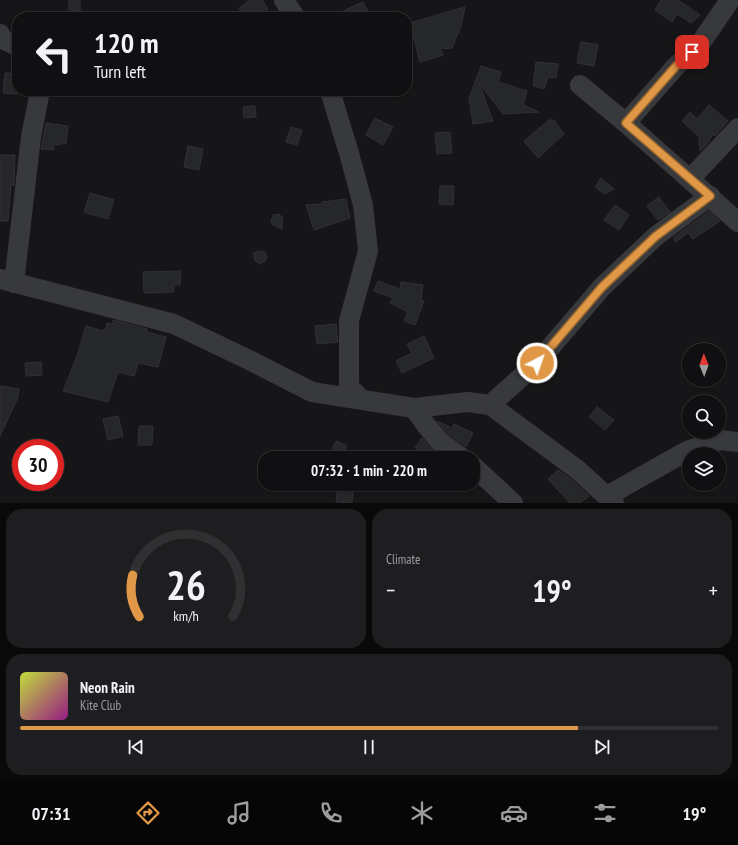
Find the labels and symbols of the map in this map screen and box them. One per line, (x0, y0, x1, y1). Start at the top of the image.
pin (675, 35, 709, 69)
position arrow (516, 342, 558, 384)
north arrow (682, 343, 726, 387)
speed limit sign: 30 (12, 439, 64, 491)

